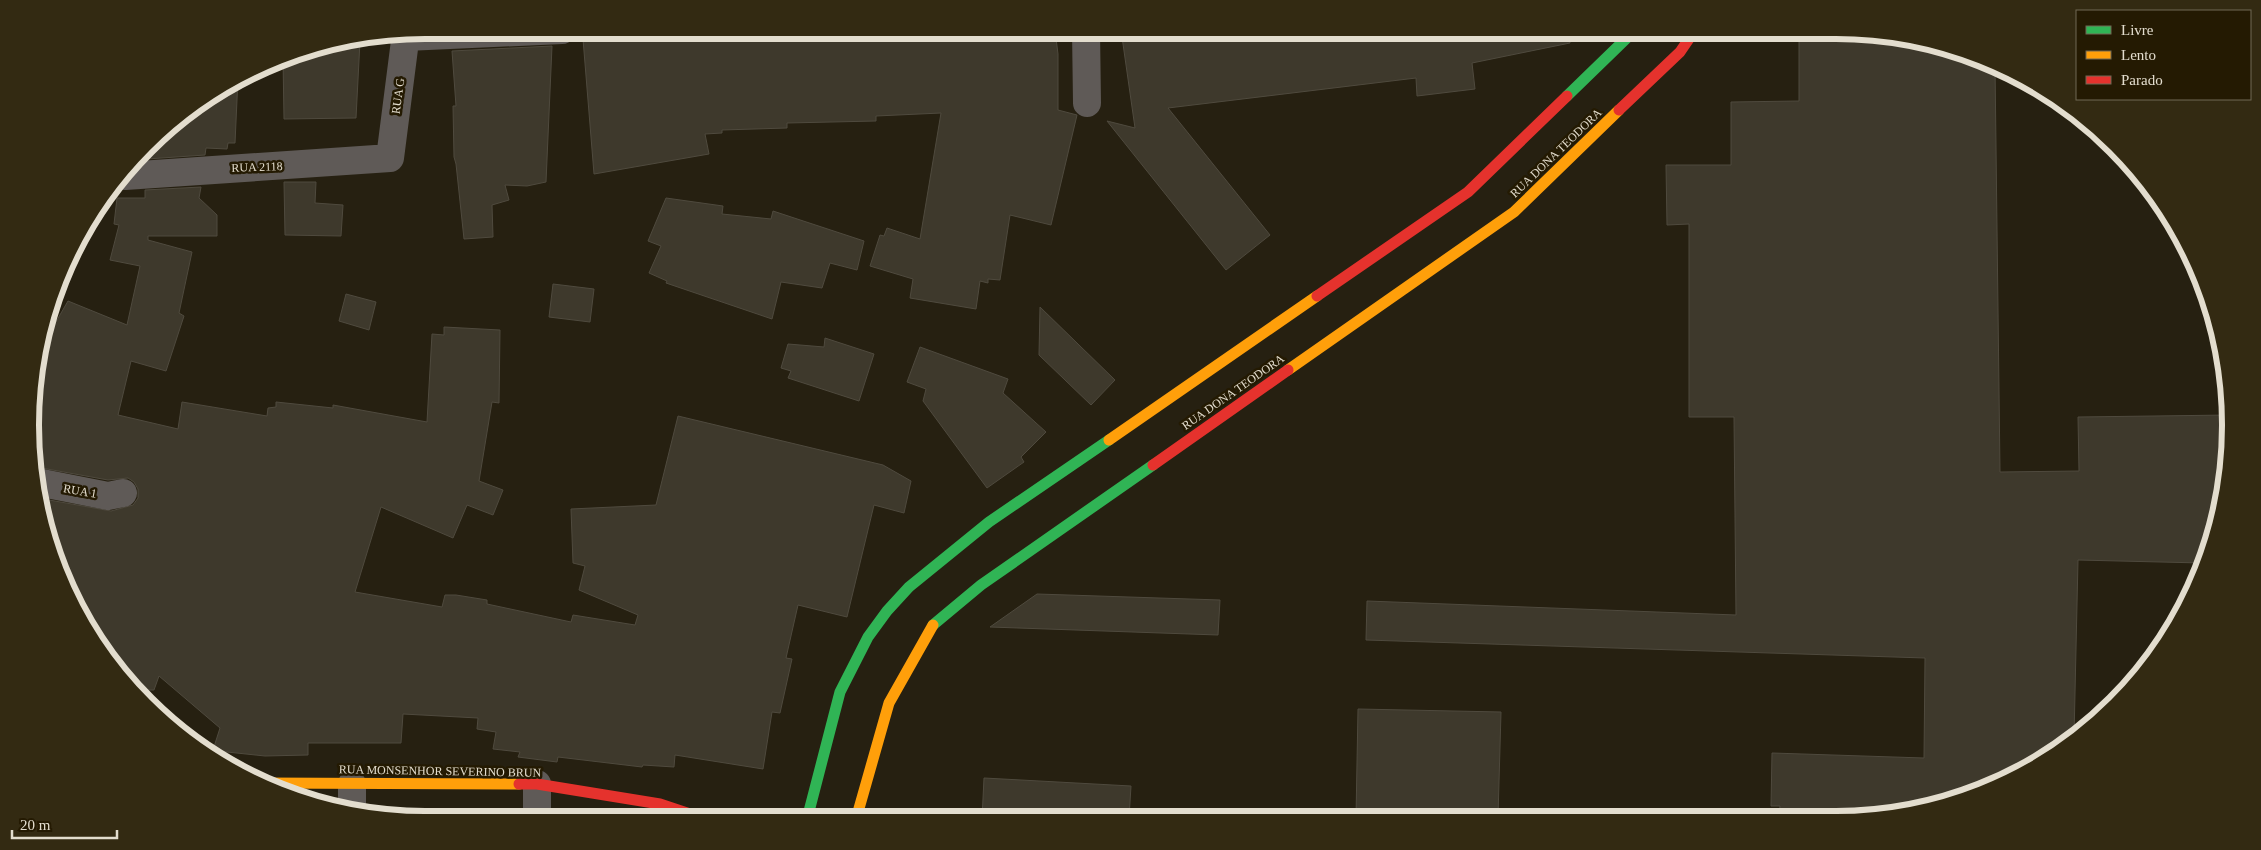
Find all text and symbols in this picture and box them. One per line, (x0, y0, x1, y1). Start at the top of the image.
legend (2076, 10, 2251, 100)
text: Livre (2121, 22, 2154, 38)
text: Lento (2121, 47, 2156, 63)
text: Parado (2121, 72, 2163, 88)
street label: RUA G (389, 77, 408, 115)
street label: RUA DONA TEODORA (1507, 105, 1605, 200)
street label: RUA 2118 (231, 159, 283, 175)
street label: RUA DONA TEODORA (1179, 351, 1287, 433)
street label: RUA 1 (62, 481, 98, 501)
street label: RUA MONSENHOR SEVERINO BRUN (339, 762, 542, 780)
scale bar (12, 808, 118, 840)
text: 20 m (20, 817, 51, 833)

